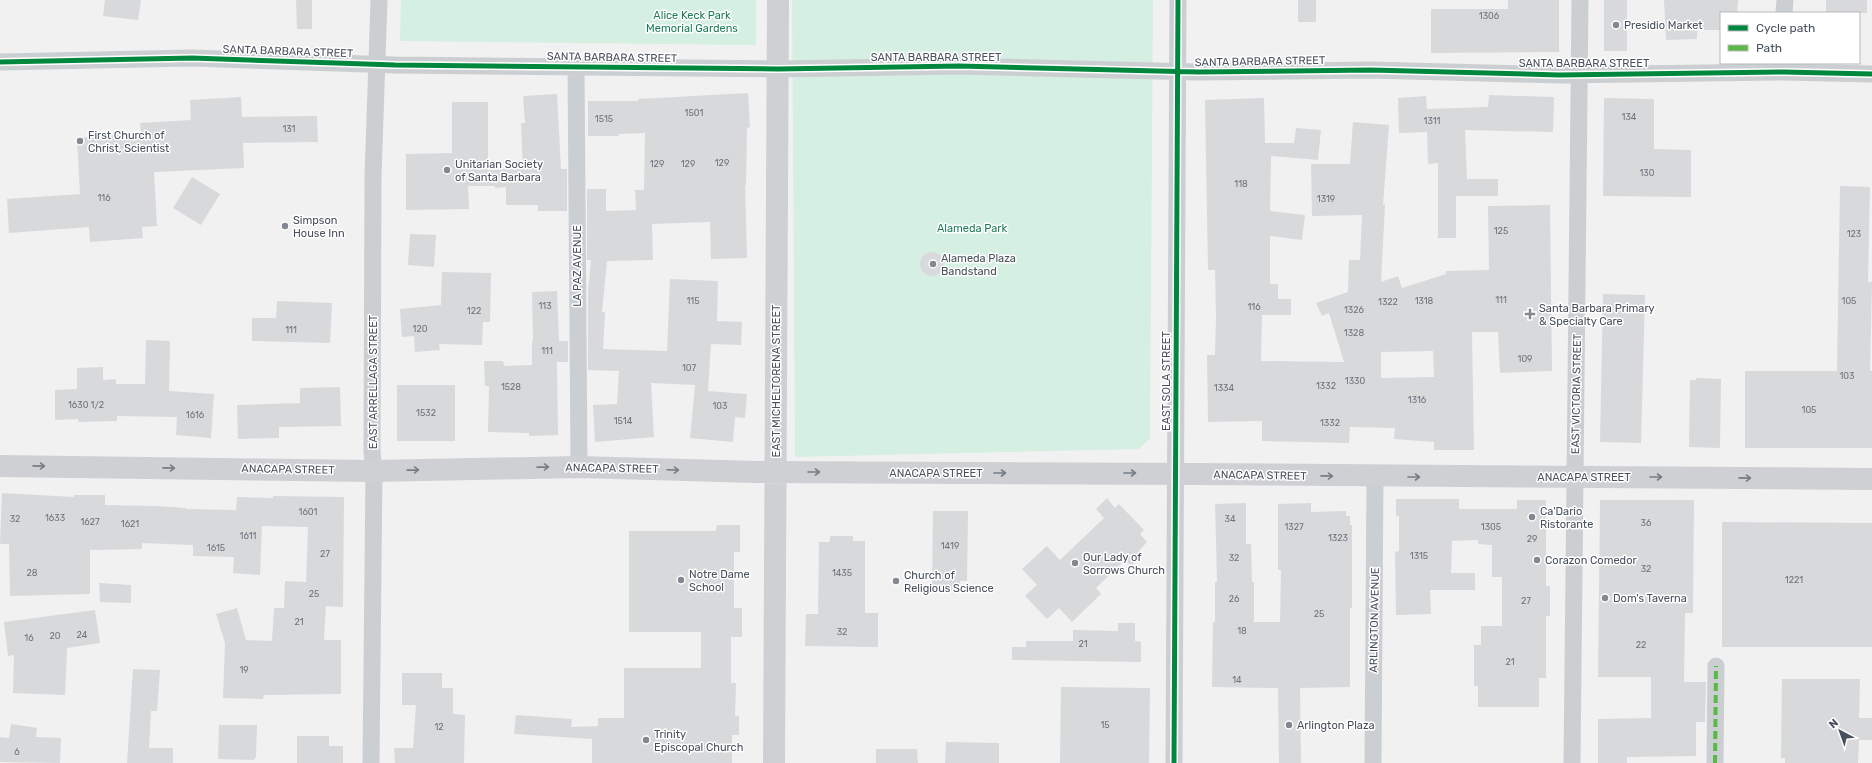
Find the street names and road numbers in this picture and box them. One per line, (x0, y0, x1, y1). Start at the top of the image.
street label: SANTA BARBARA STREET (223, 43, 354, 60)
street label: SANTA BARBARA STREET (547, 50, 678, 65)
street label: SANTA BARBARA STREET (871, 51, 1002, 64)
street label: SANTA BARBARA STREET (1195, 54, 1326, 69)
street label: SANTA BARBARA STREET (1519, 57, 1650, 70)
street label: LA PAZ AVENUE (571, 225, 584, 307)
street label: EAST MICHELTORENA STREET (770, 304, 783, 457)
street label: EAST ARRELLAGA STREET (367, 314, 380, 449)
street label: EAST SOLA STREET (1160, 330, 1173, 431)
street label: EAST VICTORIA STREET (1569, 333, 1584, 454)
street label: ANACAPA STREET (565, 461, 659, 476)
street label: ANACAPA STREET (241, 462, 335, 477)
street label: ANACAPA STREET (889, 467, 983, 480)
street label: ANACAPA STREET (1213, 468, 1307, 483)
street label: ANACAPA STREET (1537, 471, 1631, 484)
street label: ARLINGTON AVENUE (1367, 567, 1382, 673)

